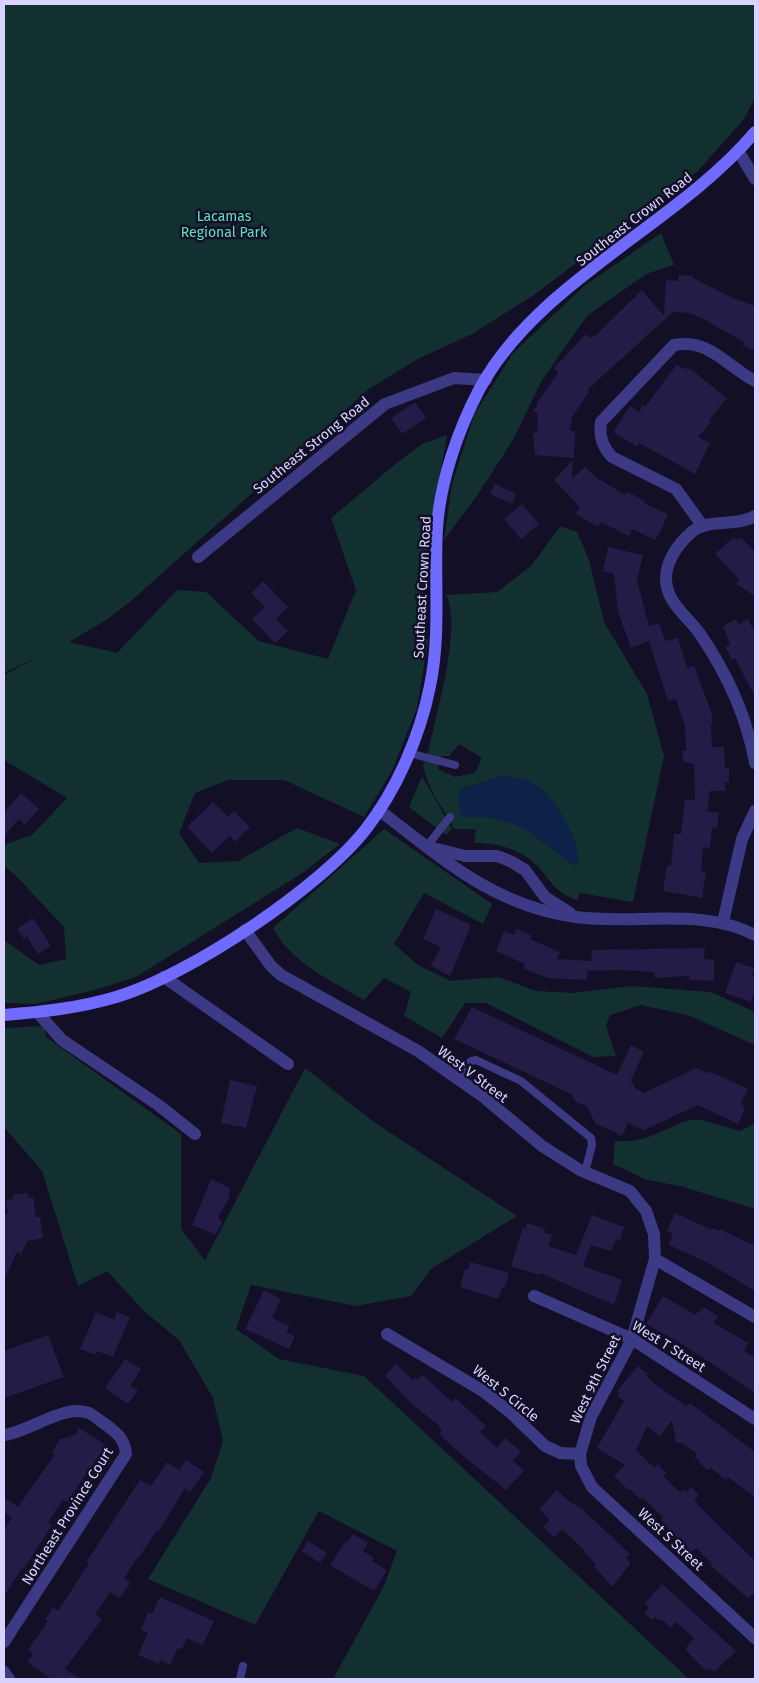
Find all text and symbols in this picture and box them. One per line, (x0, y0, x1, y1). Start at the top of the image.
street label: Southeast Crown Road (573, 169, 696, 270)
park label: Lacamas Regional Park (181, 208, 268, 241)
street label: Southeast Strong Road (250, 393, 373, 498)
street label: Southeast Crown Road (410, 515, 435, 659)
street label: West V Street (434, 1042, 512, 1107)
street label: West T Street (629, 1317, 709, 1376)
street label: West 9th Street (567, 1331, 625, 1426)
street label: West S Circle (469, 1361, 542, 1425)
street label: Northeast Province Court (18, 1444, 117, 1588)
street label: West S Street (634, 1505, 708, 1575)

